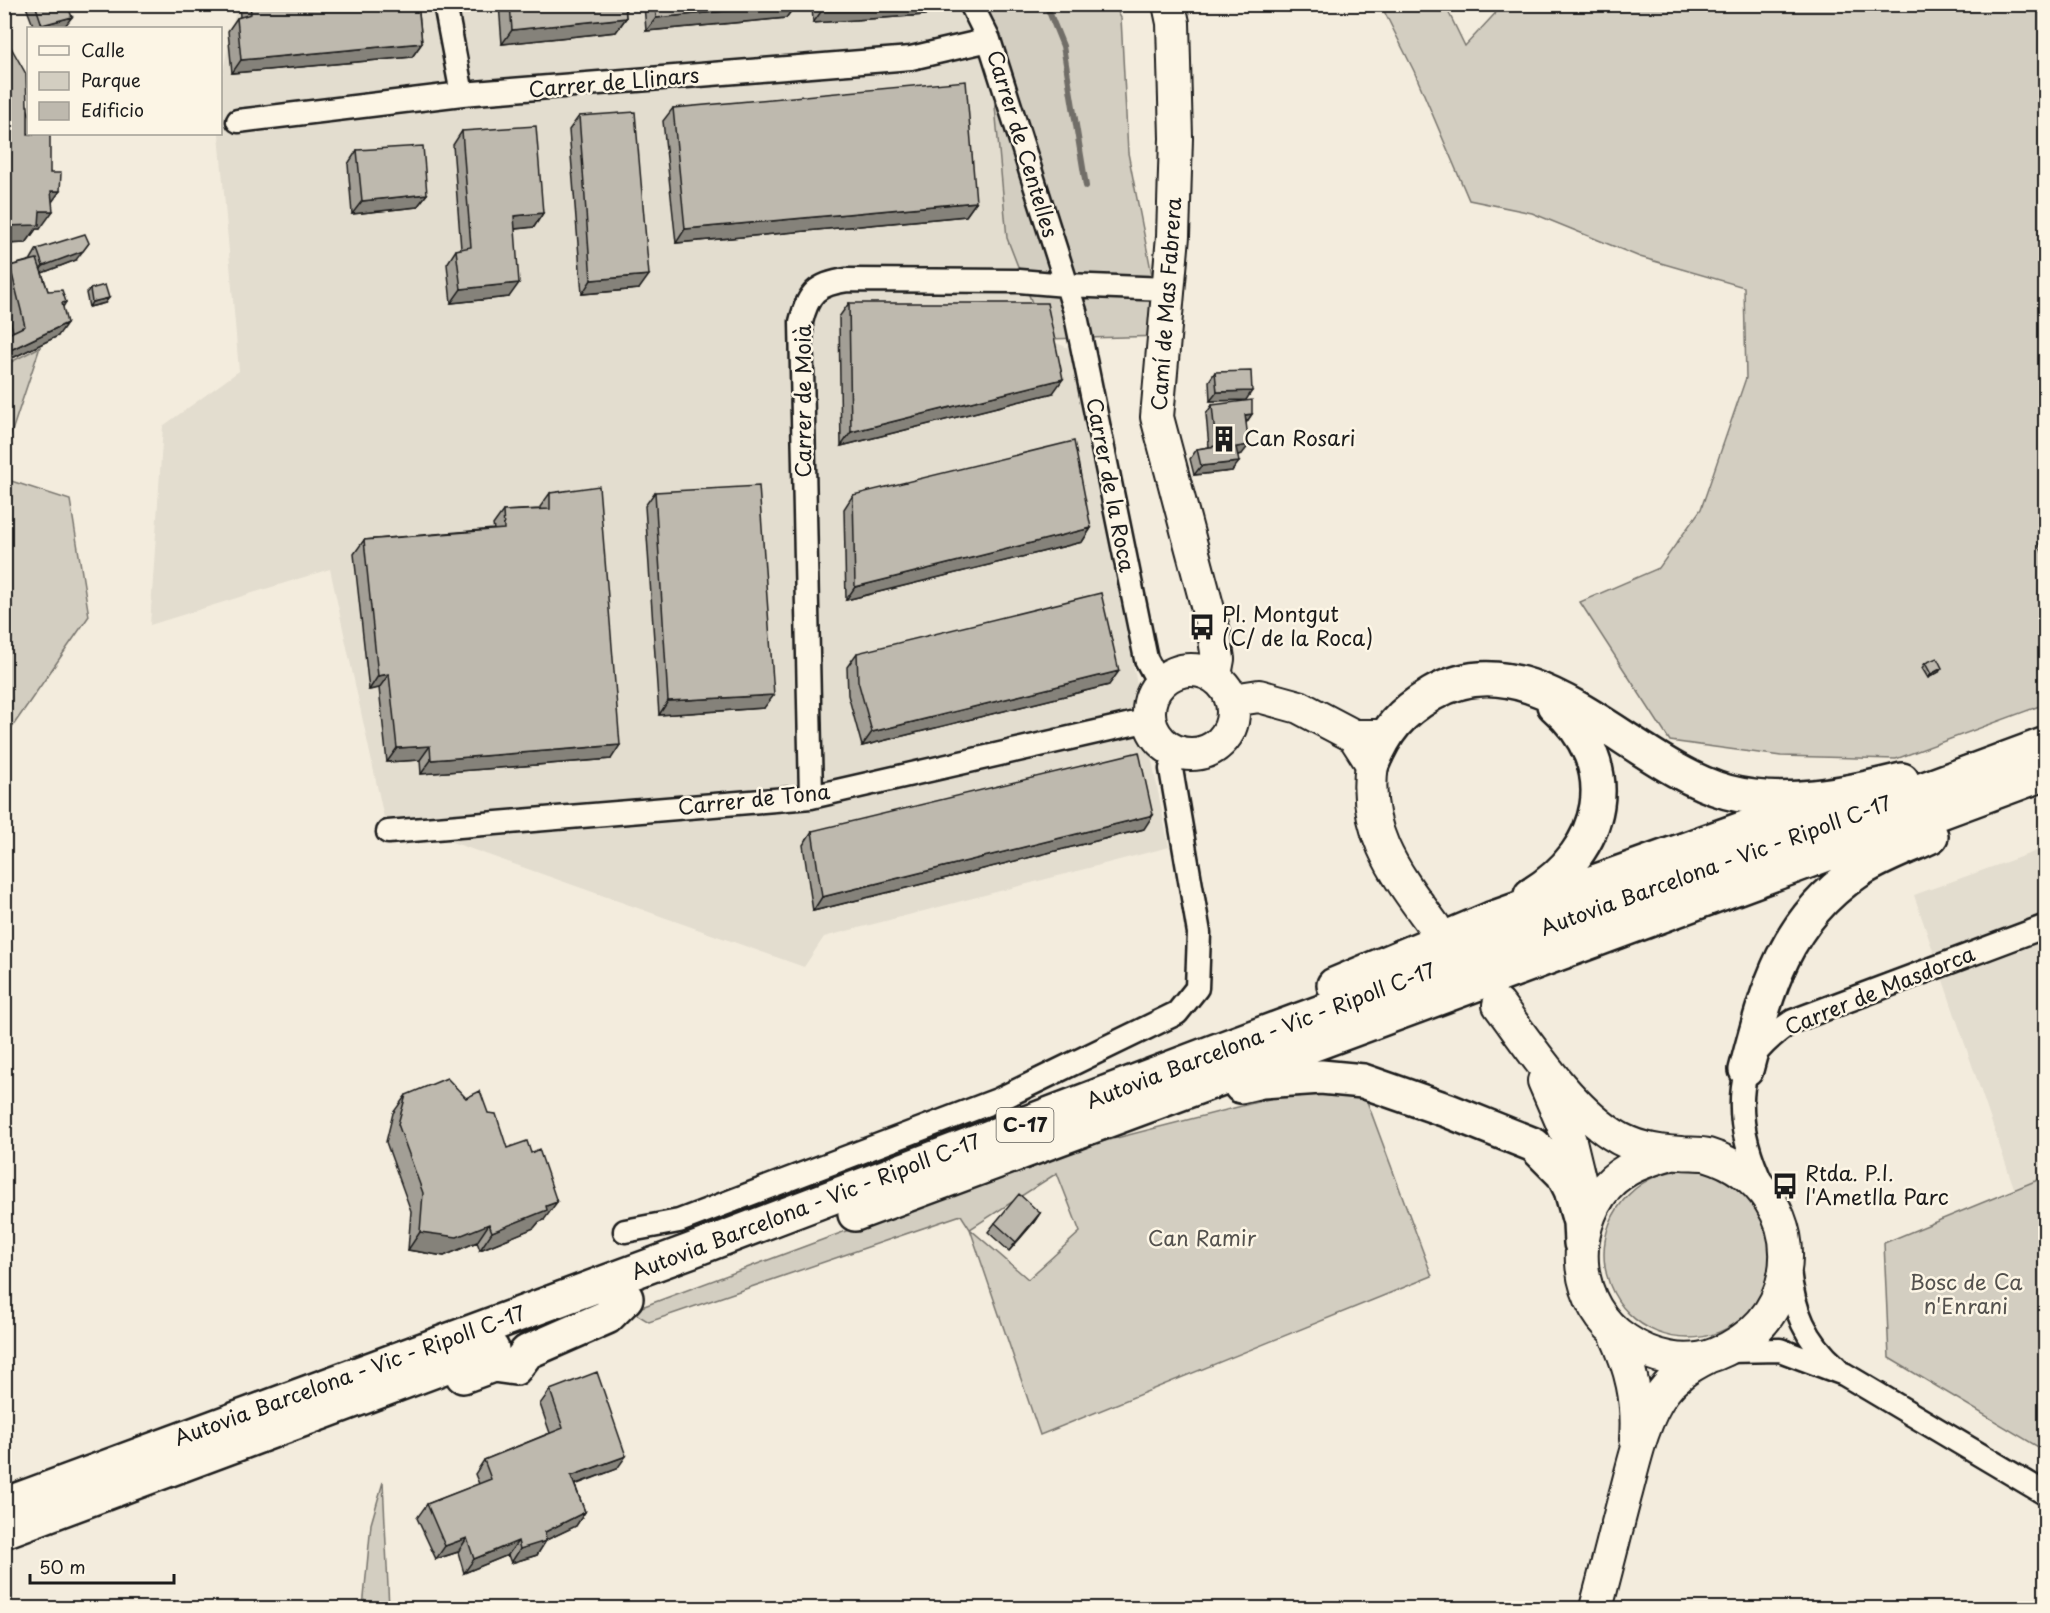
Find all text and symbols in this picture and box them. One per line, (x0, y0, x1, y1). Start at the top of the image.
legend (27, 27, 222, 135)
text: Calle (81, 36, 125, 63)
street label: Carrer de Centelles (980, 46, 1068, 241)
street label: Carrer de Llinars (527, 58, 701, 104)
text: Parque (81, 66, 141, 93)
text: Edificio (81, 96, 144, 123)
street label: Camí de Mas Fabrera (1142, 196, 1188, 412)
street label: Carrer de Moià (786, 324, 818, 478)
street label: Carrer de la Roca (1079, 395, 1145, 575)
place label: Can Rosari (1244, 421, 1355, 453)
building icon: Can Rosari (1209, 424, 1239, 454)
place label: Pl. Montgut (C/ de la Roca) (1222, 597, 1373, 653)
bus stop icon: Pl. Montgut (C/ de la Roca) (1187, 612, 1217, 642)
street label: Carrer de Tona (676, 774, 831, 822)
street label: Autovia Barcelona - Vic - Ripoll C-17 (1535, 785, 1896, 943)
street label: Carrer de Masdorca (1779, 936, 1980, 1042)
street label: Autovia Barcelona - Vic - Ripoll C-17 (1081, 953, 1440, 1116)
road number: C-17 (996, 1108, 1054, 1142)
street label: Autovia Barcelona - Vic - Ripoll C-17 (626, 1124, 985, 1287)
place label: Rtda. P.I. l'Ametlla Parc (1805, 1156, 1949, 1212)
bus stop icon: Rtda. P.I. l'Ametlla Parc (1770, 1171, 1800, 1201)
park label: Can Ramir (1148, 1221, 1257, 1253)
park label: Bosc de Ca n'Enrani (1910, 1265, 2023, 1321)
street label: Autovia Barcelona - Vic - Ripoll C-17 (169, 1295, 530, 1453)
scale bar (30, 1547, 174, 1585)
text: 50 m (39, 1553, 86, 1580)

